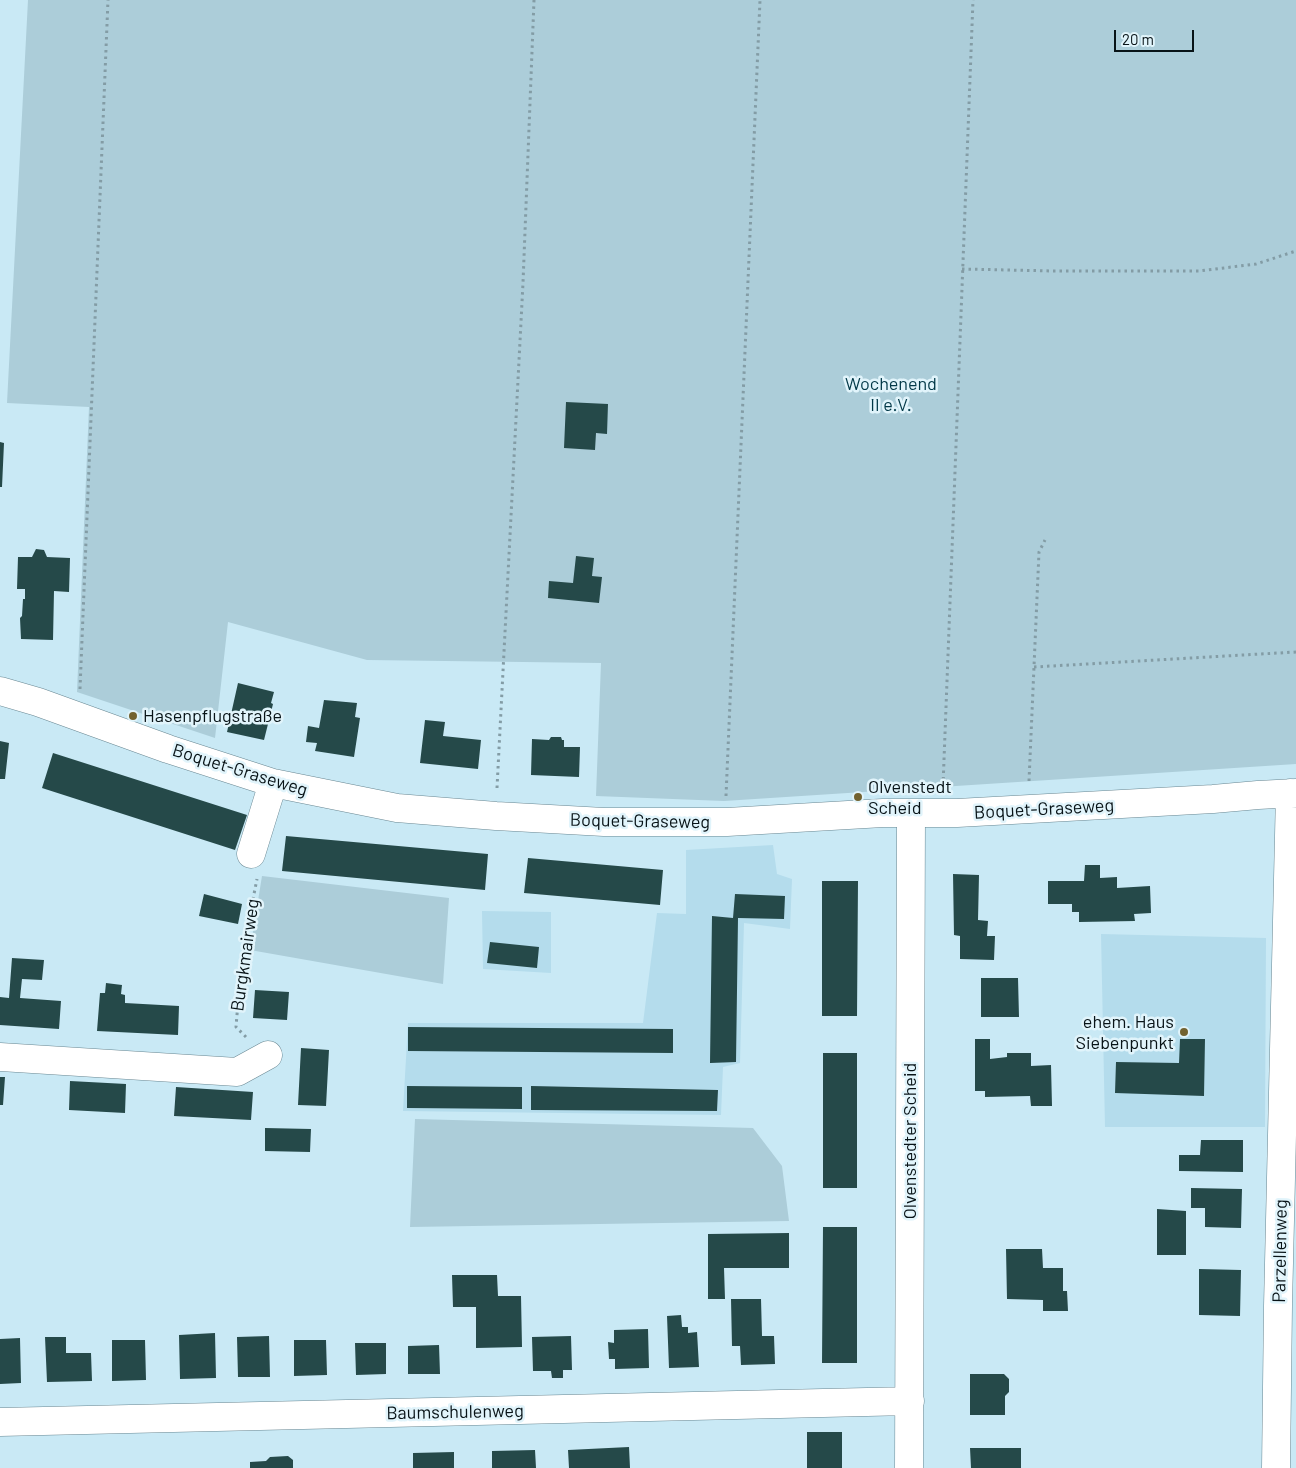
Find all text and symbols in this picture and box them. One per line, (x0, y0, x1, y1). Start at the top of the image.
scale bar (1116, 20, 1196, 52)
text: 20 m (1122, 30, 1154, 48)
park label: Wochenend II e.V. (845, 373, 937, 416)
place label: Hasenpflugstraße (143, 705, 282, 727)
marker: Hasenpflugstraße (127, 710, 139, 722)
street label: Boquet-Graseweg (170, 739, 310, 801)
place label: Olvenstedt Scheid (868, 776, 952, 819)
marker: Olvenstedt Scheid (852, 791, 864, 803)
street label: Boquet-Graseweg (973, 795, 1115, 823)
street label: Boquet-Graseweg (570, 809, 710, 833)
street label: Burgkmairweg (226, 897, 264, 1013)
place label: ehem. Haus Siebenpunkt (1075, 1011, 1174, 1054)
marker: ehem. Haus Siebenpunkt (1178, 1026, 1190, 1038)
street label: Olvenstedter Scheid (899, 1063, 921, 1219)
street label: Parzellenweg (1268, 1199, 1292, 1303)
street label: Baumschulenweg (386, 1400, 524, 1424)

